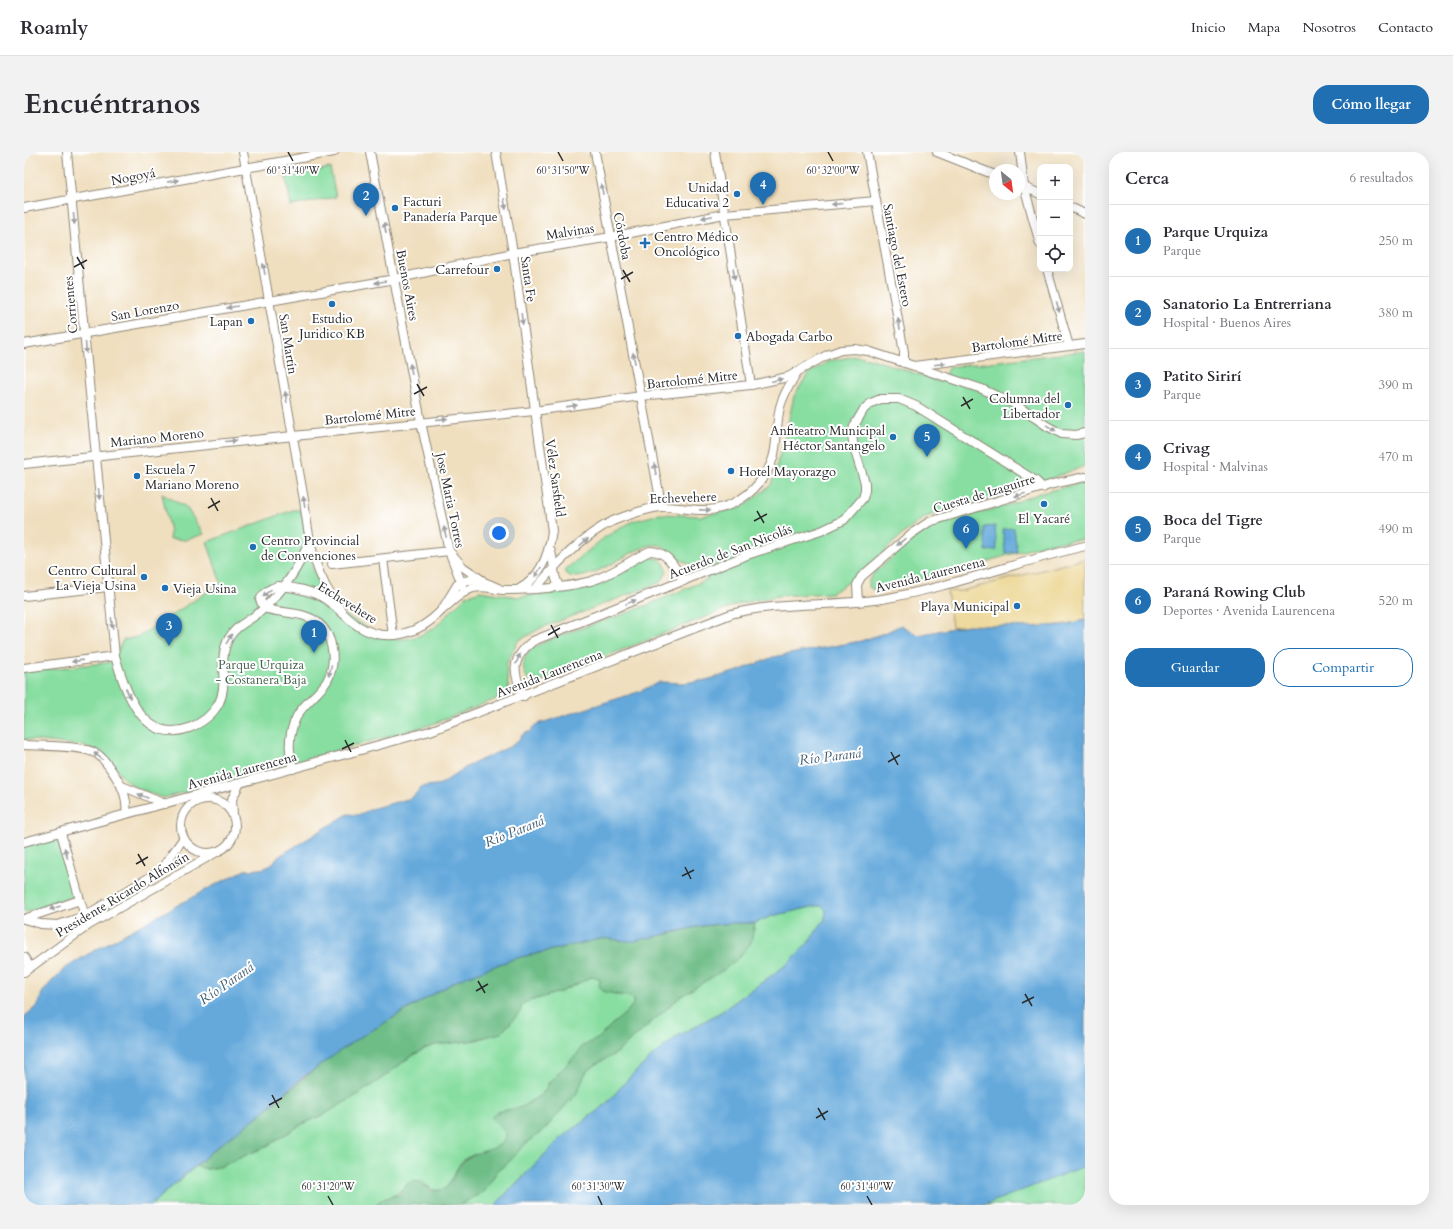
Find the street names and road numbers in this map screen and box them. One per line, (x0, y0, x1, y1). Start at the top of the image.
street label: Nogoyá (109, 164, 157, 190)
street label: Santiago del Estero (878, 202, 916, 308)
street label: Córdoba (609, 211, 636, 262)
street label: Malvinas (545, 219, 596, 245)
street label: Buenos Aires (391, 248, 423, 322)
street label: Santa Fe (516, 255, 540, 303)
street label: Corrientes (60, 275, 82, 334)
street label: San Lorenzo (110, 296, 181, 326)
street label: San Martín (274, 313, 302, 376)
street label: Bartolomé Mitre (970, 327, 1064, 357)
street label: Bartolomé Mitre (646, 366, 739, 394)
street label: Bartolomé Mitre (324, 402, 417, 430)
street label: Mariano Moreno (109, 424, 205, 452)
street label: Vélez Sarsfield (541, 438, 569, 518)
street label: Jose Maria Torres (431, 449, 469, 549)
street label: Cuesta de Izaguirre (931, 470, 1038, 518)
street label: Etchevehere (649, 488, 717, 508)
street label: Acuerdo de San Nicolás (666, 520, 795, 584)
street label: Avenida Laurencena (874, 553, 987, 597)
street label: Etchevehere (314, 577, 381, 628)
street label: Avenida Laurencena (494, 645, 605, 702)
street label: Avenida Laurencena (186, 748, 299, 794)
street label: Presidente Ricardo Alfonsín (52, 847, 193, 942)

